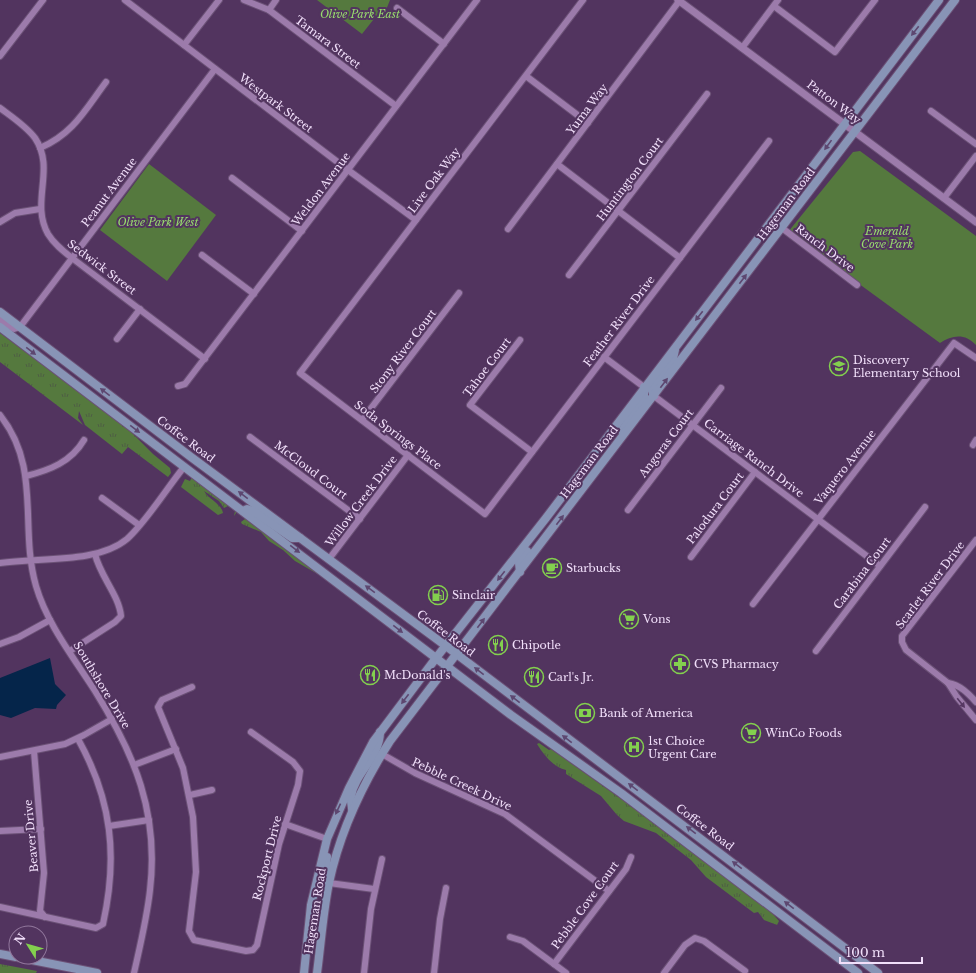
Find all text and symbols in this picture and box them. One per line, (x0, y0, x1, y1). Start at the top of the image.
park label: Olive Park East (320, 7, 400, 21)
street label: Tamara Street (292, 13, 364, 72)
one-way arrow (911, 25, 919, 36)
street label: Westpark Street (235, 70, 317, 136)
street label: Patton Way (804, 77, 864, 127)
street label: Yuma Way (563, 81, 611, 138)
street label: Huntington Court (594, 133, 667, 224)
one-way arrow (824, 140, 832, 151)
street label: Live Oak Way (405, 145, 463, 215)
street label: Weldon Avenue (288, 149, 353, 229)
street label: Peanut Avenue (78, 155, 140, 229)
street label: Hageman Road (754, 165, 818, 243)
park label: Olive Park West (118, 215, 198, 229)
street label: Ranch Drive (793, 221, 857, 275)
park label: Emerald Cove Park (861, 224, 913, 251)
street label: Sedwick Street (65, 237, 140, 298)
street label: Feather River Drive (580, 273, 658, 369)
one-way arrow (738, 274, 747, 285)
street label: Stony River Court (367, 306, 440, 396)
one-way arrow (695, 311, 703, 322)
street label: Tahoe Court (460, 334, 514, 399)
one-way arrow (26, 347, 37, 355)
place label: Discovery Elementary School (853, 353, 961, 380)
school or university icon: Discovery Elementary School (828, 355, 850, 377)
one-way arrow (660, 377, 668, 388)
one-way arrow (100, 388, 111, 396)
street label: Soda Springs Place (351, 397, 445, 473)
street label: Angoras Court (635, 405, 697, 481)
street label: Coffee Road (154, 413, 218, 466)
street label: Carriage Ranch Drive (701, 416, 807, 500)
street label: Hageman Road (557, 423, 621, 501)
one-way arrow (129, 425, 140, 434)
street label: Vaquero Avenue (811, 427, 879, 508)
street label: McCloud Court (272, 438, 351, 503)
street label: Willow Creek Drive (321, 453, 400, 550)
street label: Palodura Court (683, 469, 747, 547)
one-way arrow (238, 491, 248, 499)
one-way arrow (555, 514, 564, 525)
street label: Carabina Court (830, 533, 894, 612)
street label: Scarlet River Drive (892, 538, 968, 632)
one-way arrow (289, 545, 300, 554)
cafe icon: Starbucks (541, 557, 563, 579)
place label: Starbucks (566, 561, 621, 575)
one-way arrow (497, 570, 506, 581)
fuel station icon: Sinclair (427, 584, 449, 606)
one-way arrow (364, 585, 375, 594)
place label: Sinclair (452, 588, 496, 602)
street label: Coffee Road (414, 607, 478, 660)
supermarket icon: Vons (618, 608, 640, 630)
place label: Vons (642, 612, 670, 626)
one-way arrow (477, 618, 485, 629)
one-way arrow (392, 624, 403, 633)
restaurant icon: Chipotle (487, 634, 509, 656)
place label: Chipotle (512, 638, 561, 652)
street label: Southshore Drive (70, 639, 134, 731)
pharmacy icon: CVS Pharmacy (669, 653, 691, 675)
place label: CVS Pharmacy (694, 657, 779, 671)
restaurant icon: McDonald's (359, 664, 381, 686)
restaurant icon: Carl's Jr. (523, 666, 545, 688)
one-way arrow (474, 667, 485, 676)
place label: McDonald's (384, 668, 450, 682)
place label: Carl's Jr. (548, 670, 594, 684)
one-way arrow (401, 693, 410, 704)
one-way arrow (509, 694, 520, 703)
one-way arrow (957, 697, 965, 708)
bank icon: Bank of America (574, 702, 596, 724)
place label: Bank of America (599, 706, 694, 720)
supermarket icon: WinCo Foods (740, 722, 762, 744)
place label: WinCo Foods (764, 726, 842, 740)
one-way arrow (562, 734, 573, 743)
place label: 1st Choice Urgent Care (648, 734, 716, 761)
hospital icon: 1st Choice Urgent Care (623, 736, 645, 758)
street label: Pebble Creek Drive (410, 755, 514, 813)
one-way arrow (628, 783, 639, 791)
street label: Beaver Drive (21, 799, 41, 873)
street label: Coffee Road (673, 801, 737, 854)
one-way arrow (335, 804, 341, 815)
street label: Rockport Drive (250, 814, 284, 902)
one-way arrow (685, 826, 696, 834)
street label: Pebble Cove Court (548, 858, 622, 952)
one-way arrow (731, 861, 742, 869)
street label: Hageman Road (301, 866, 329, 955)
one-way arrow (784, 900, 795, 909)
north arrow (8, 925, 48, 965)
text: N (11, 930, 29, 947)
scale bar (840, 939, 922, 965)
text: 100 m (846, 945, 885, 960)

